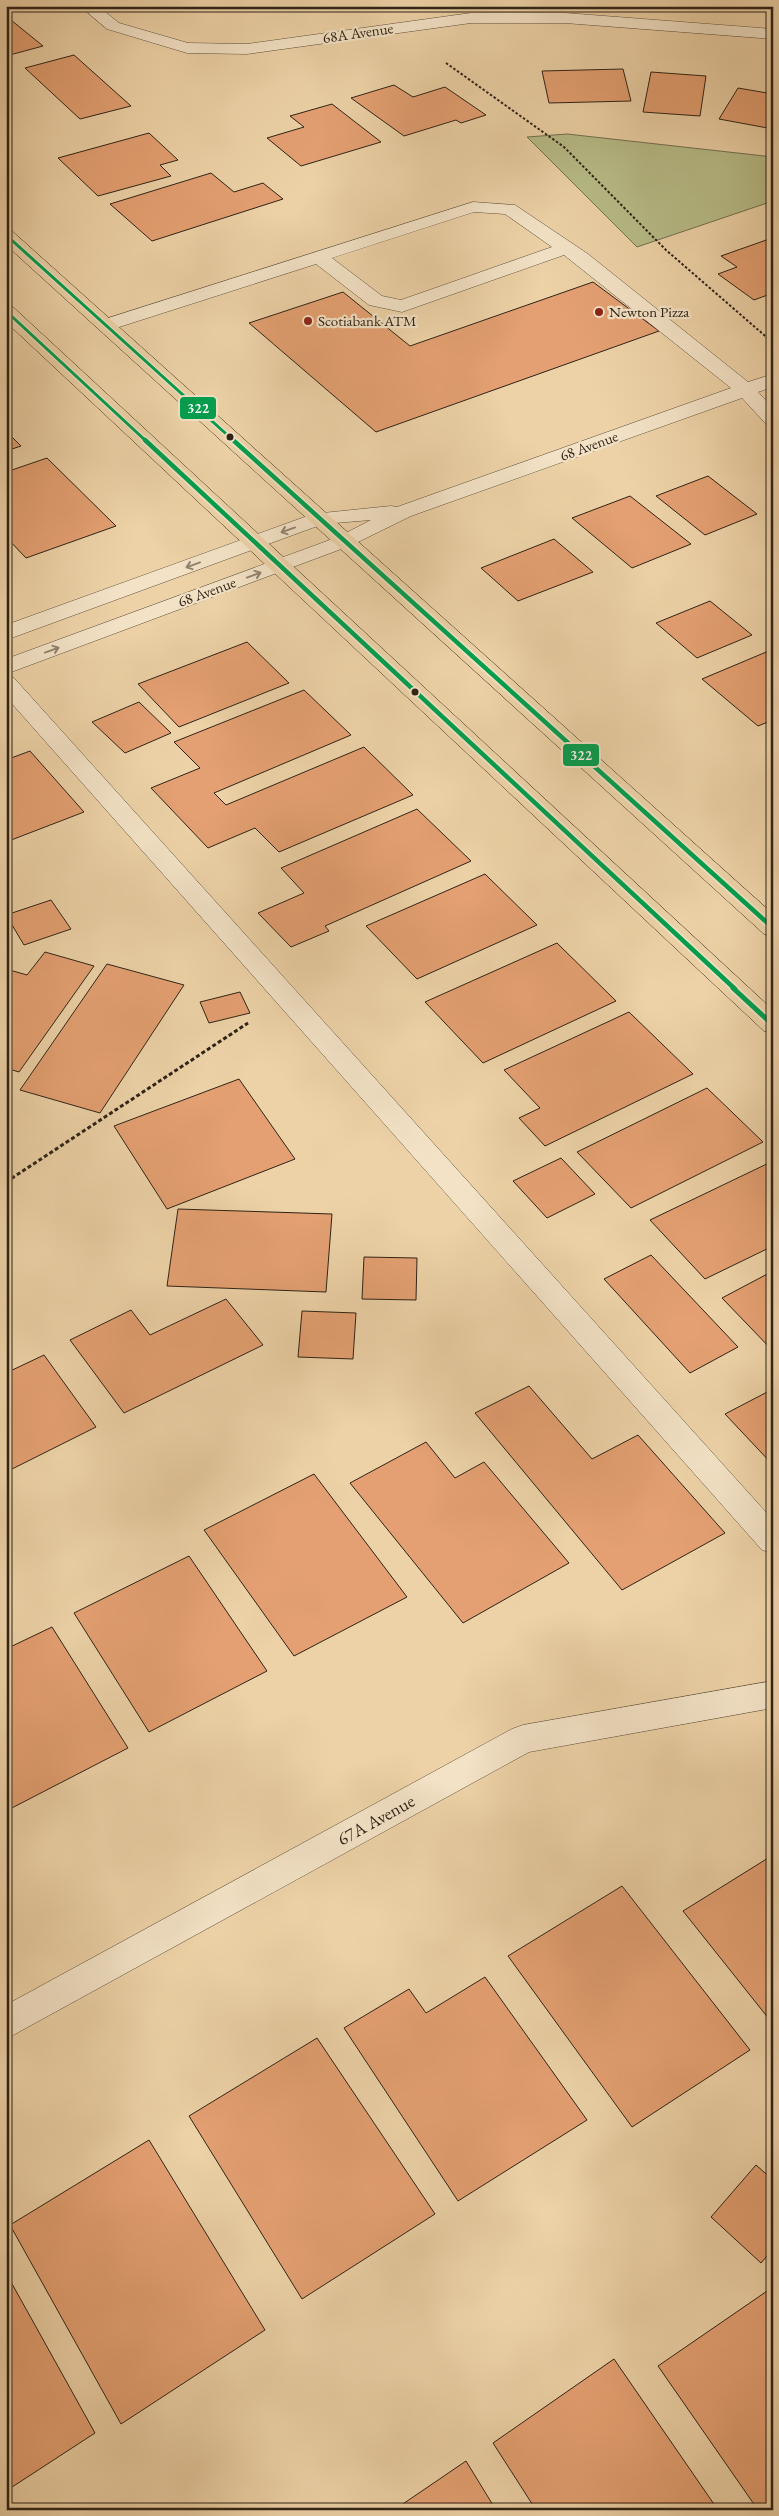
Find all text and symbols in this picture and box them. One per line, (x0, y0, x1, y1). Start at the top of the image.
street label: 68A Avenue (322, 18, 394, 47)
place label: Newton Pizza (609, 302, 689, 321)
marker: Newton Pizza (593, 306, 605, 318)
place label: Scotiabank ATM (318, 311, 416, 330)
marker: Scotiabank ATM (302, 315, 314, 327)
line badge: 322 (179, 396, 217, 420)
text: 322 (187, 399, 210, 417)
street label: 68 Avenue (557, 426, 621, 465)
unlabelled marker (225, 432, 235, 442)
one-way arrow (280, 526, 296, 535)
one-way arrow (185, 561, 201, 570)
one-way arrow (245, 570, 261, 579)
street label: 68 Avenue (175, 572, 239, 611)
one-way arrow (44, 645, 59, 654)
unlabelled marker (410, 687, 420, 697)
line badge: 322 (562, 743, 600, 767)
text: 322 (570, 746, 593, 764)
street label: 67A Avenue (333, 1789, 419, 1850)

